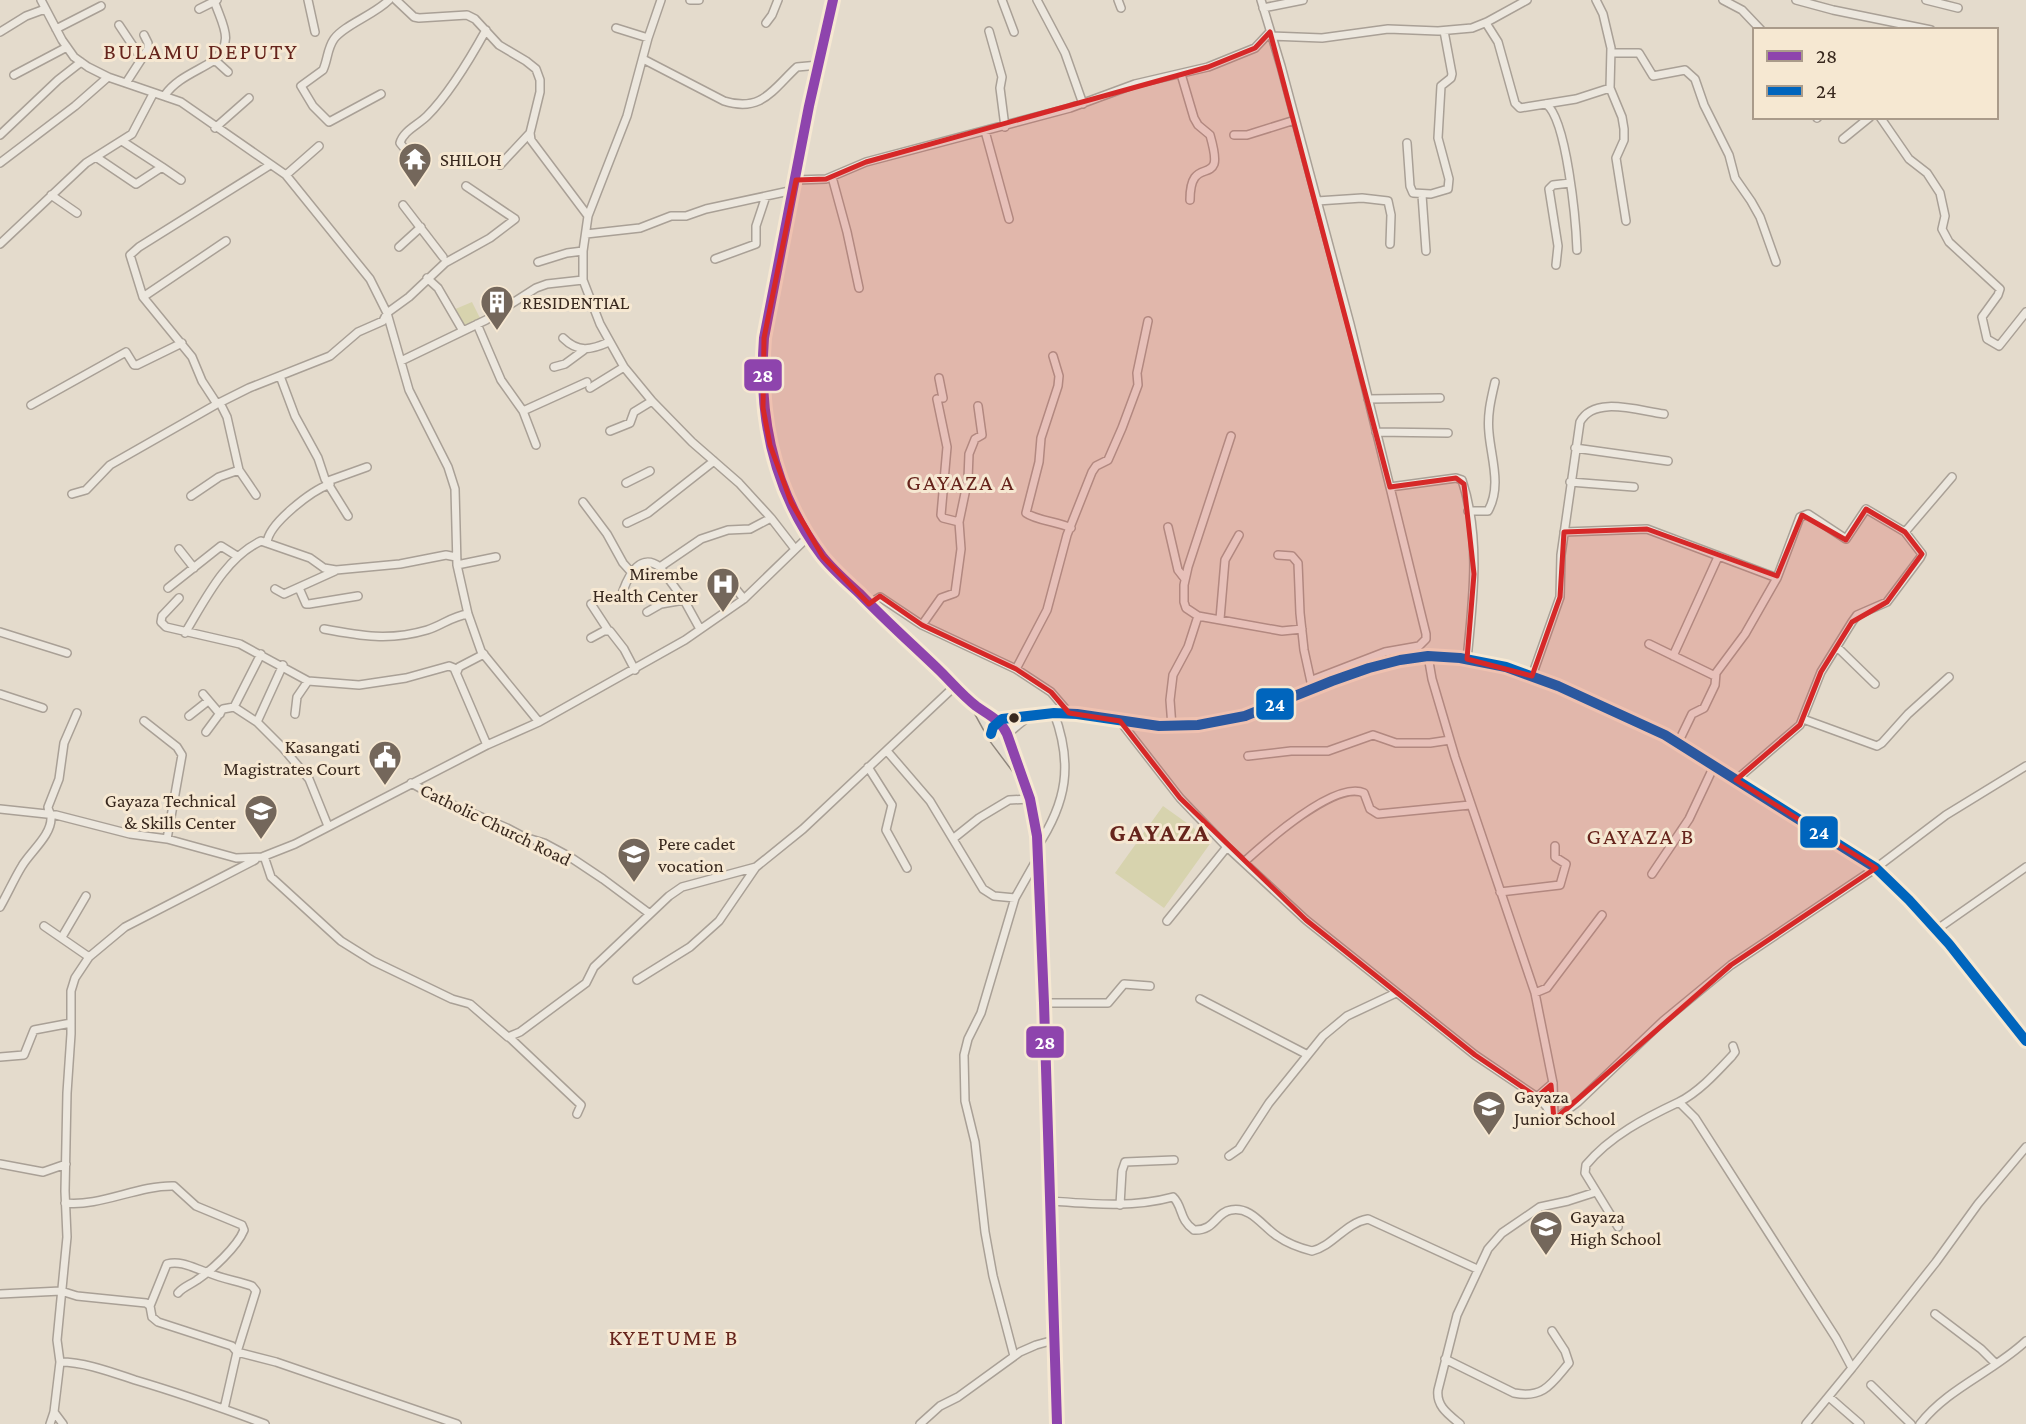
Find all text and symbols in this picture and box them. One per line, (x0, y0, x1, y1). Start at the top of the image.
legend (1753, 28, 1998, 119)
district label: BULAMU DEPUTY (103, 38, 299, 64)
text: 28 (1816, 44, 1837, 68)
text: 24 (1816, 79, 1837, 103)
temple icon: SHILOH (396, 140, 434, 189)
place label: SHILOH (440, 149, 502, 170)
building icon: RESIDENTIAL (478, 283, 516, 332)
place label: RESIDENTIAL (522, 292, 630, 313)
line badge: 28 (743, 358, 783, 392)
text: 28 (753, 365, 773, 386)
district label: GAYAZA A (906, 469, 1016, 495)
place label: Mirembe Health Center (592, 563, 698, 606)
hospital icon: Mirembe Health Center (704, 565, 742, 614)
line badge: 24 (1255, 687, 1295, 721)
text: 24 (1265, 694, 1285, 715)
unlabelled marker (1007, 711, 1021, 725)
place label: Kasangati Magistrates Court (223, 736, 361, 779)
public building icon: Kasangati Magistrates Court (366, 738, 404, 787)
street label: Catholic Church Road (417, 779, 575, 870)
place label: Gayaza Technical & Skills Center (105, 790, 236, 833)
school or university icon: Gayaza Technical & Skills Center (242, 792, 280, 841)
line badge: 24 (1799, 815, 1839, 849)
district label: GAYAZA (1109, 818, 1211, 847)
text: 24 (1809, 822, 1829, 843)
district label: GAYAZA B (1587, 823, 1695, 849)
place label: Pere cadet vocation (657, 833, 736, 876)
school or university icon: Pere cadet vocation (615, 835, 653, 884)
line badge: 28 (1025, 1025, 1065, 1059)
text: 28 (1035, 1032, 1055, 1053)
place label: Gayaza Junior School (1512, 1086, 1615, 1129)
school or university icon: Gayaza Junior School (1470, 1088, 1508, 1137)
place label: Gayaza High School (1570, 1206, 1661, 1249)
school or university icon: Gayaza High School (1527, 1208, 1565, 1257)
district label: KYETUME B (609, 1324, 739, 1350)

